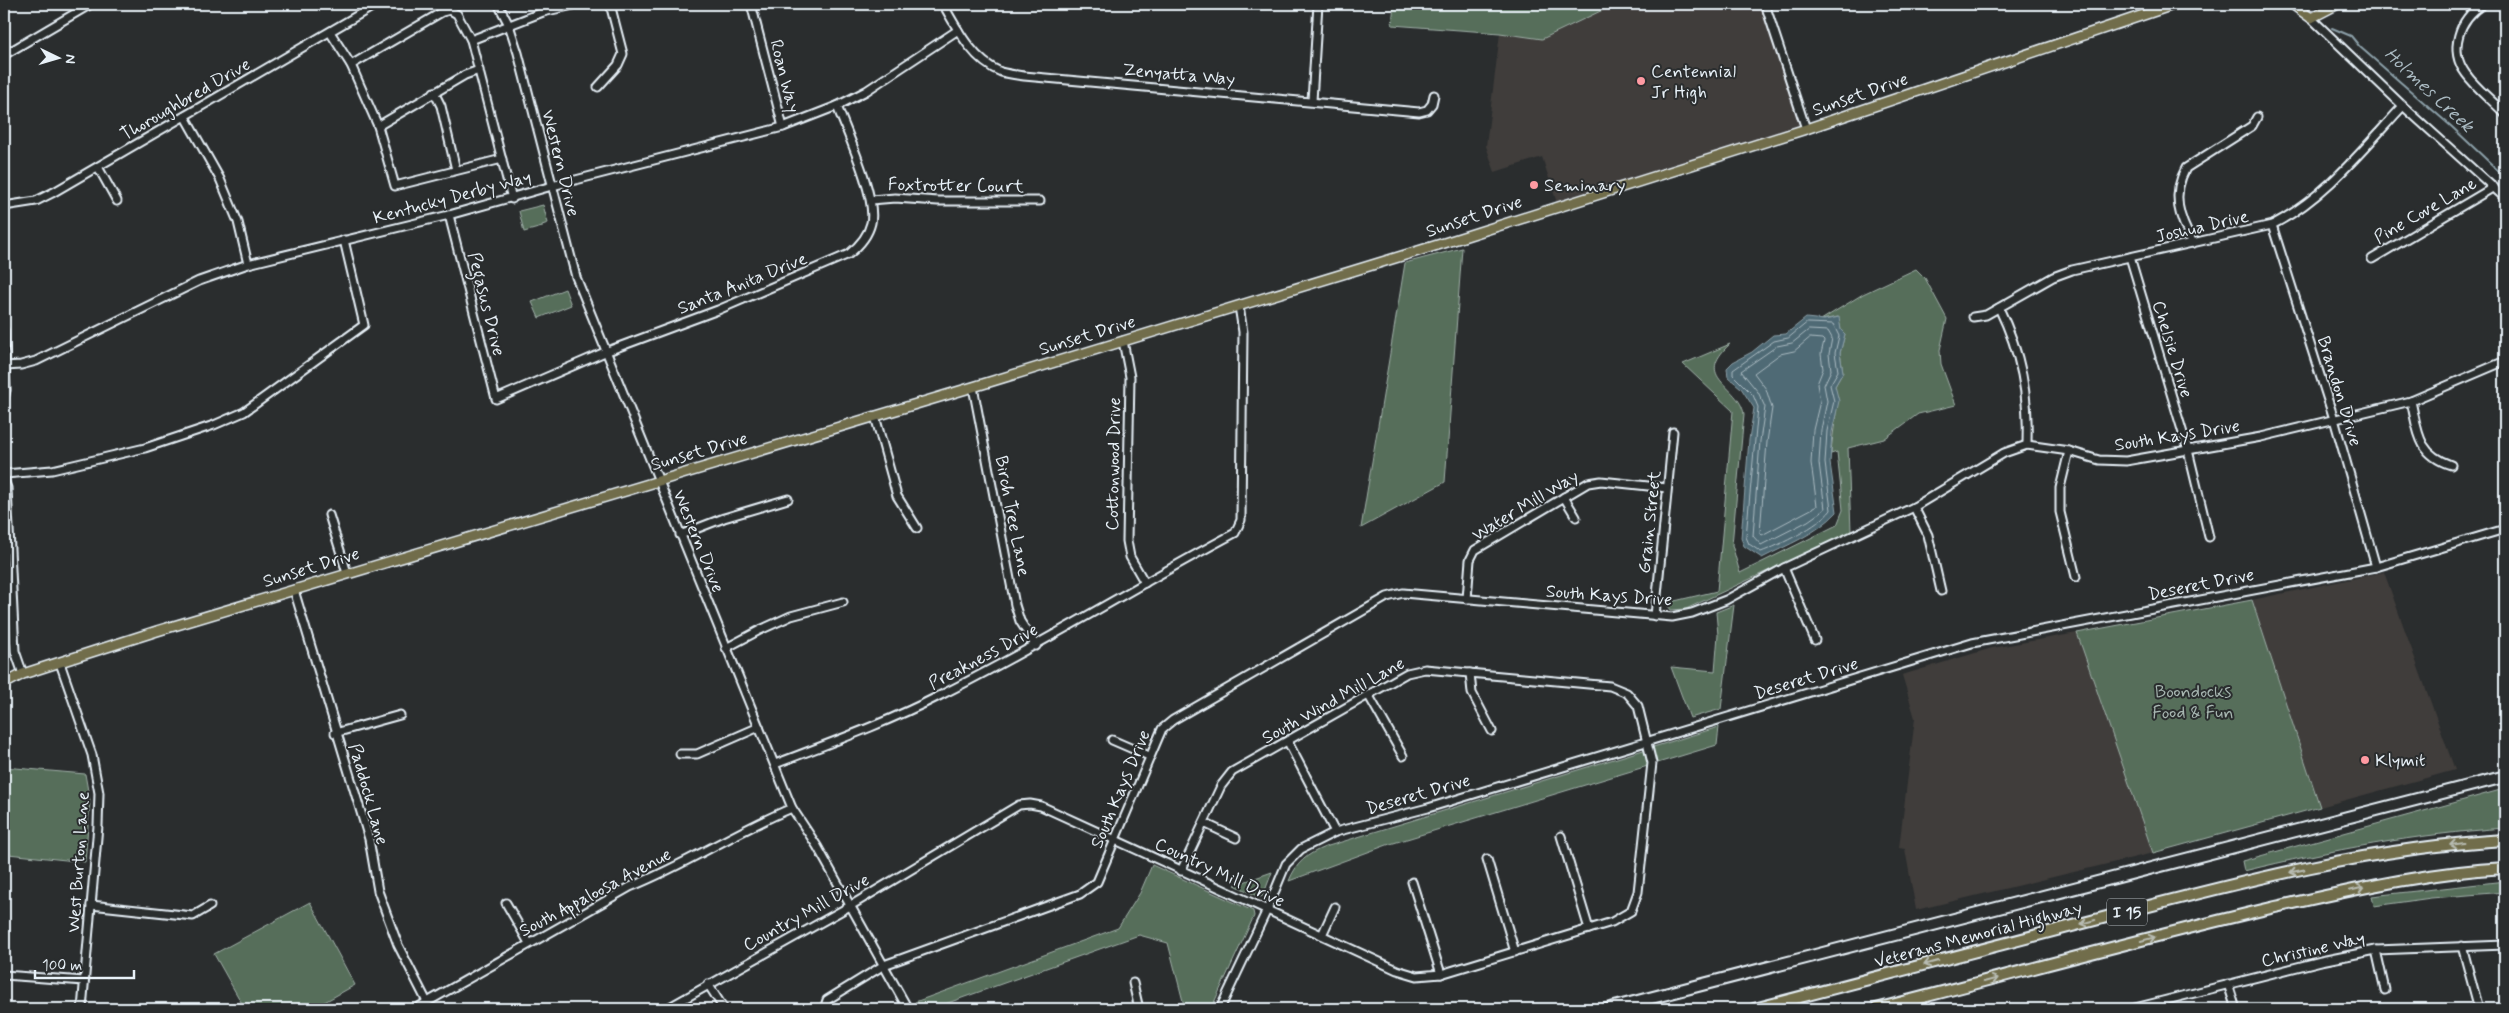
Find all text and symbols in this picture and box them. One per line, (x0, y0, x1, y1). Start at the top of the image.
north arrow (32, 32, 82, 82)
street label: Roan Way (763, 37, 805, 115)
water label: Holmes Creek (2379, 42, 2480, 139)
street label: Thoroughbred Drive (116, 53, 255, 147)
text: N (61, 54, 79, 64)
street label: Zenyatta Way (1122, 58, 1236, 92)
place label: Centennial Jr High (1651, 60, 1736, 105)
street label: Sunset Drive (1809, 67, 1911, 123)
marker: Centennial Jr High (1635, 75, 1647, 87)
street label: Western Drive (535, 108, 585, 219)
street label: Kentucky Derby Way (371, 165, 534, 231)
street label: Pine Cove Lane (2370, 172, 2481, 250)
street label: Foxtrotter Court (888, 173, 1025, 199)
place label: Seminary (1544, 174, 1625, 198)
marker: Seminary (1528, 179, 1540, 191)
street label: Sunset Drive (1423, 190, 1526, 244)
street label: Joshua Drive (2154, 205, 2251, 249)
street label: Santa Anita Drive (674, 247, 811, 321)
street label: Pegasus Drive (460, 250, 510, 359)
street label: Chelsie Drive (2146, 298, 2198, 401)
street label: Sunset Drive (1036, 310, 1139, 362)
street label: Brandon Drive (2311, 333, 2367, 449)
street label: Cottonwood Drive (1101, 397, 1127, 531)
street label: South Kays Drive (2113, 414, 2242, 458)
street label: Sunset Drive (648, 427, 751, 477)
street label: Birch Tree Lane (989, 454, 1036, 579)
street label: Water Mill Way (1468, 465, 1583, 547)
street label: Grain Street (1633, 469, 1667, 575)
street label: Western Drive (667, 486, 730, 596)
street label: Sunset Drive (260, 542, 363, 594)
street label: Deseret Drive (2146, 563, 2256, 607)
street label: South Kays Drive (1545, 580, 1673, 612)
street label: Preakness Drive (925, 618, 1042, 696)
street label: South Wind Mill Lane (1258, 652, 1409, 750)
street label: Deseret Drive (1751, 652, 1861, 706)
park label: Boondocks Food & Fun (2152, 680, 2234, 725)
street label: South Kays Drive (1085, 726, 1157, 852)
street label: Paddock Lane (342, 741, 394, 848)
place label: Klymit (2375, 749, 2426, 773)
marker: Klymit (2359, 754, 2371, 766)
street label: Deseret Drive (1363, 769, 1473, 821)
street label: West Burton Lane (62, 791, 96, 933)
street label: Country Mill Drive (1151, 832, 1289, 914)
one-way arrow (2449, 839, 2465, 849)
street label: South Appaloosa Avenue (515, 843, 676, 944)
one-way arrow (2289, 867, 2305, 877)
street label: Country Mill Drive (739, 868, 874, 958)
one-way arrow (2349, 884, 2365, 893)
street label: Veterans Memorial Highway (1871, 896, 2086, 976)
road number: I 15 (2107, 899, 2147, 926)
one-way arrow (2080, 918, 2096, 927)
street label: Christine Way (2259, 926, 2367, 974)
one-way arrow (2140, 934, 2156, 943)
scale bar (35, 948, 134, 980)
text: 100 m (42, 956, 82, 976)
one-way arrow (1923, 959, 1939, 968)
one-way arrow (1982, 975, 1998, 984)

